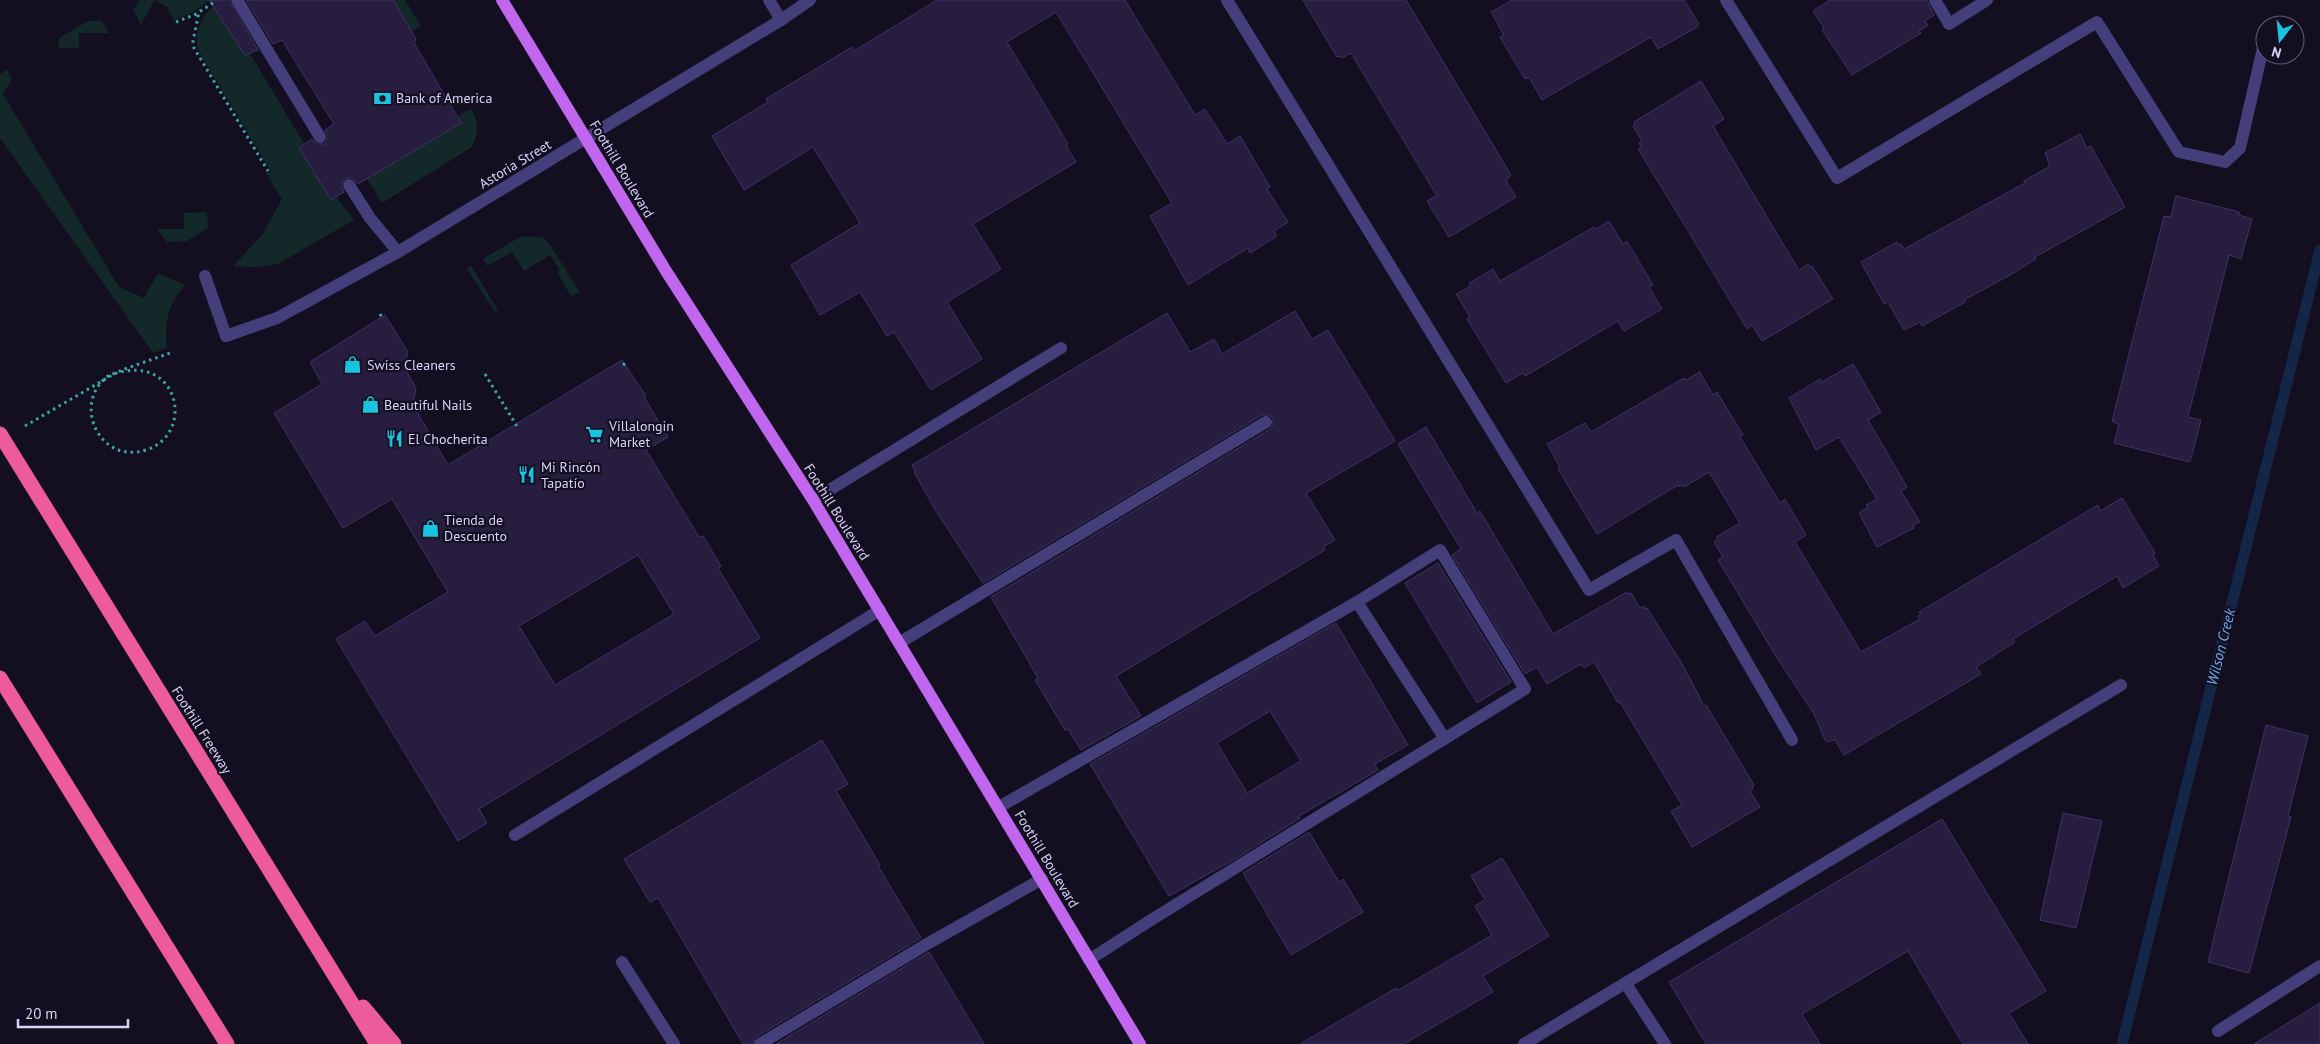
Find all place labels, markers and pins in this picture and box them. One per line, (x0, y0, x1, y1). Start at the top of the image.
bank icon: Bank of America (372, 88, 392, 108)
place label: Bank of America (396, 89, 492, 107)
shop icon: Swiss Cleaners (343, 355, 363, 375)
place label: Swiss Cleaners (367, 356, 456, 374)
shop icon: Beautiful Nails (360, 395, 380, 415)
place label: Beautiful Nails (384, 396, 472, 414)
place label: Villalongin Market (608, 417, 674, 451)
supermarket icon: Villalongin Market (585, 424, 605, 444)
restaurant icon: El Chocherita (384, 429, 404, 449)
place label: El Chocherita (408, 430, 488, 448)
place label: Mi Rincón Tapatío (541, 458, 600, 492)
restaurant icon: Mi Rincón Tapatío (517, 465, 537, 485)
place label: Tienda de Descuento (444, 511, 507, 545)
shop icon: Tienda de Descuento (420, 518, 440, 538)

